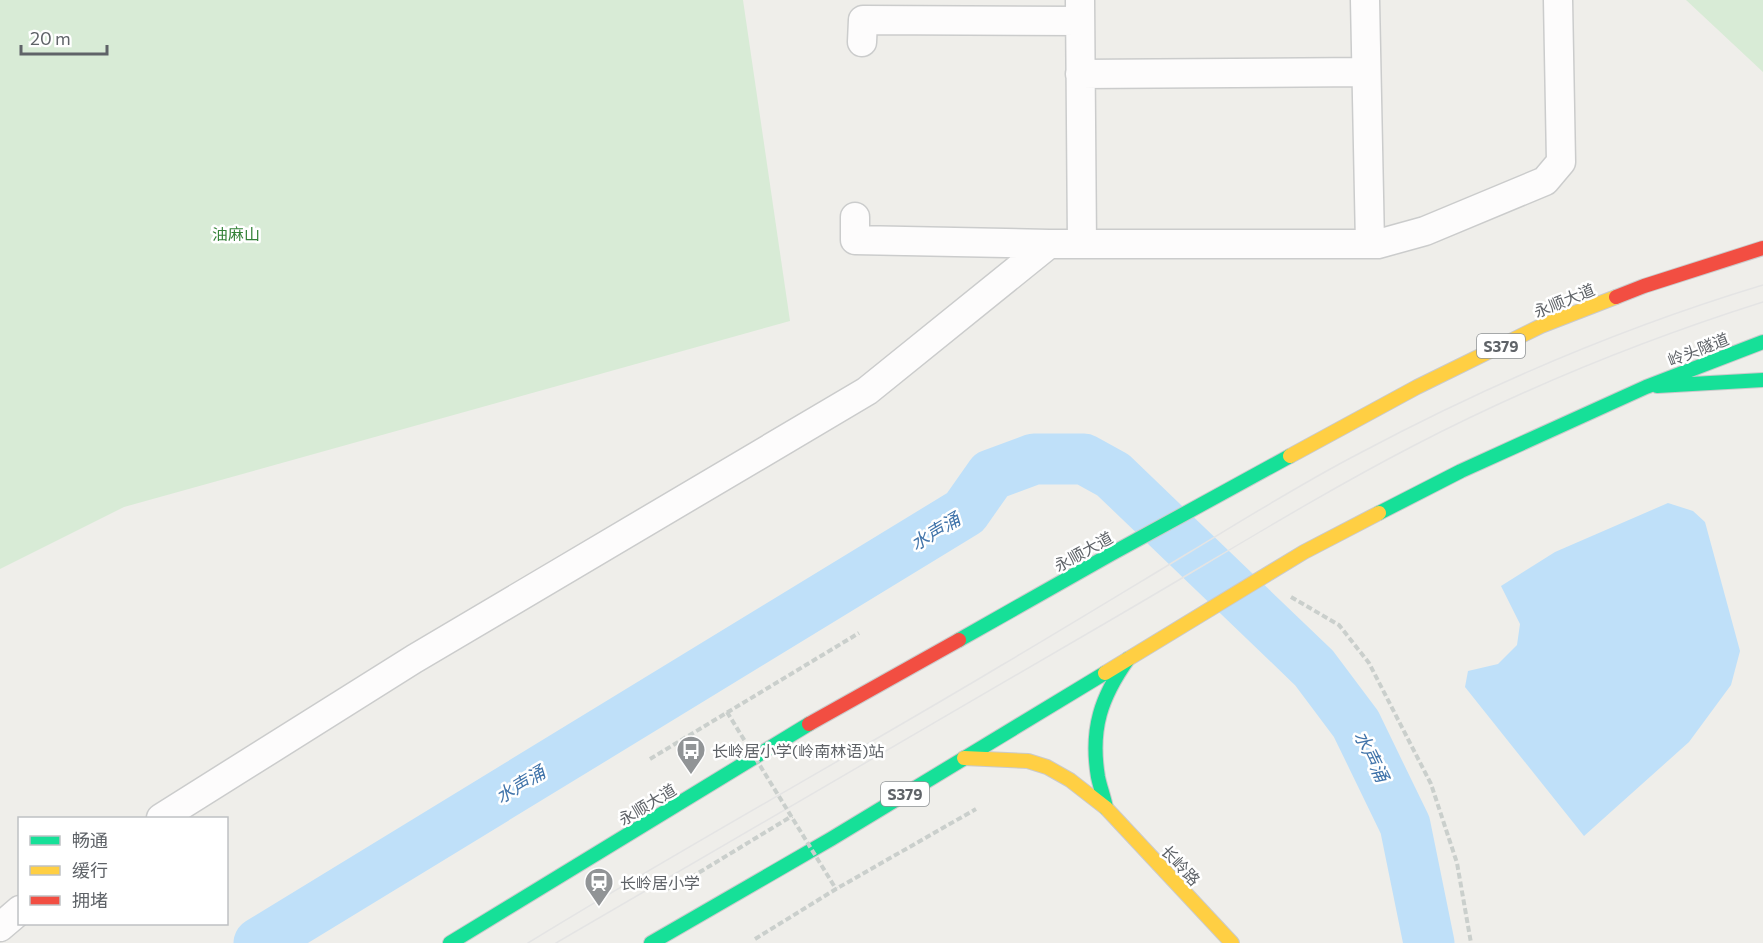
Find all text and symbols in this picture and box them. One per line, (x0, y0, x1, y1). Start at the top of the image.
scale bar (21, 18, 106, 56)
text: 20 m (30, 27, 71, 49)
park label: 油麻山 (212, 224, 260, 243)
street label: 永顺大道 (1531, 279, 1597, 321)
street label: 岭头隧道 (1665, 329, 1731, 369)
road number: S379 (1477, 334, 1525, 358)
water label: 水声涌 (906, 507, 966, 554)
street label: 永顺大道 (1050, 527, 1116, 575)
water label: 水声涌 (1350, 727, 1395, 787)
bus stop icon: 长岭居小学(岭南林语)站 (675, 734, 707, 776)
place label: 长岭居小学(岭南林语)站 (712, 741, 884, 760)
water label: 水声涌 (491, 760, 551, 807)
street label: 永顺大道 (615, 779, 679, 829)
road number: S379 (881, 782, 929, 806)
legend (18, 817, 228, 925)
text: 畅通 (72, 829, 108, 851)
street label: 长岭路 (1158, 841, 1204, 889)
text: 缓行 (72, 859, 108, 881)
station icon: 长岭居小学 (583, 866, 615, 908)
place label: 长岭居小学 (620, 873, 700, 892)
text: 拥堵 (72, 889, 108, 911)

